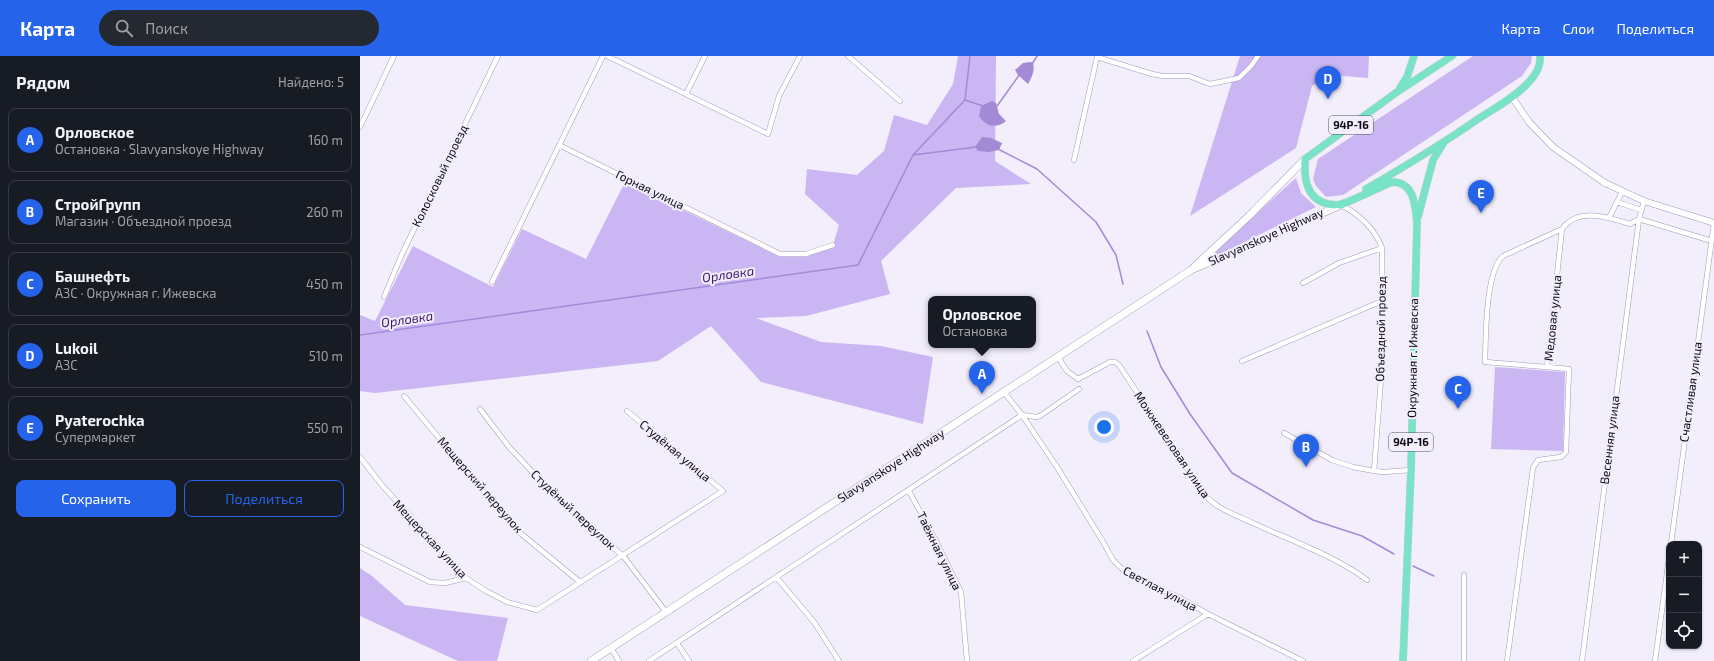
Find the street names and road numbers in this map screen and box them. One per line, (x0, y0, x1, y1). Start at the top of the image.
road number: 94Р-16 (1329, 116, 1373, 134)
street label: Колосковый проезд (408, 122, 470, 229)
street label: Горная улица (613, 166, 687, 213)
street label: Slavyanskoye Highway (1206, 204, 1326, 268)
street label: Медовая улица (1541, 274, 1564, 362)
street label: Объездной проезд (1372, 276, 1388, 382)
street label: Окружная г. Ижевска (1404, 298, 1421, 418)
street label: Счастливая улица (1676, 341, 1705, 443)
street label: Можжевеловая улица (1131, 389, 1214, 501)
street label: Весенняя улица (1597, 395, 1622, 485)
street label: Студёная улица (637, 416, 714, 485)
street label: Slavyanskoye Highway (834, 425, 947, 505)
road number: 94Р-16 (1389, 433, 1433, 451)
street label: Мещерский переулок (435, 434, 527, 536)
street label: Студёный переулок (528, 467, 619, 553)
street label: Мещерская улица (390, 496, 471, 581)
street label: Таёжная улица (914, 509, 965, 593)
street label: Светлая улица (1121, 563, 1200, 614)

